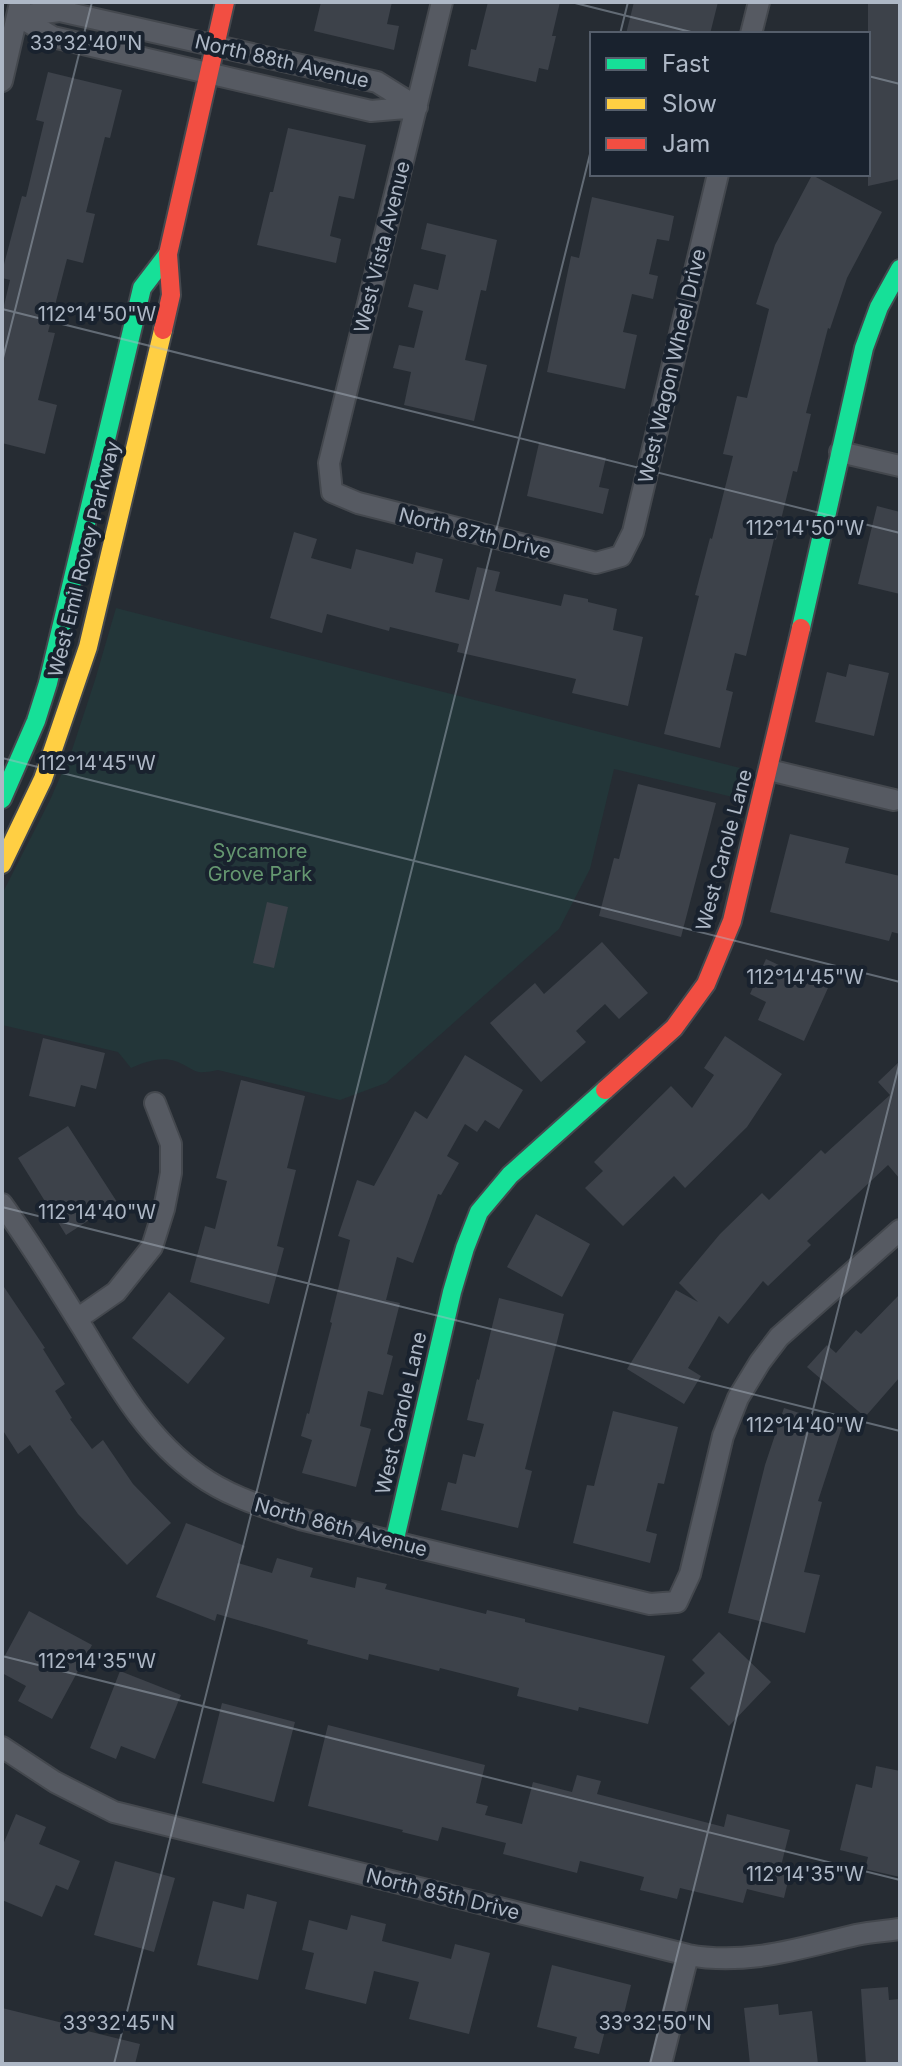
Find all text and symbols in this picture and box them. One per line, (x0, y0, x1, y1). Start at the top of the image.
street label: North 88th Avenue (193, 29, 371, 93)
text: 33°32'40"N (30, 31, 142, 55)
legend (590, 32, 870, 176)
text: Fast (662, 49, 710, 78)
text: Slow (662, 89, 717, 118)
text: Jam (662, 129, 710, 158)
street label: West Vista Avenue (349, 159, 415, 335)
street label: West Wagon Wheel Drive (633, 247, 711, 485)
text: 112°14'50"W (38, 302, 157, 326)
street label: West Emil Rovey Parkway (43, 438, 125, 680)
street label: North 87th Drive (396, 502, 554, 564)
text: 112°14'50"W (746, 516, 865, 540)
text: 112°14'45"W (38, 751, 156, 775)
street label: West Carole Lane (691, 767, 757, 933)
park label: Sycamore Grove Park (208, 839, 312, 886)
text: 112°14'45"W (746, 965, 864, 989)
text: 112°14'40"W (38, 1200, 156, 1224)
street label: West Carole Lane (371, 1329, 431, 1497)
text: 112°14'40"W (746, 1413, 864, 1437)
street label: North 86th Avenue (252, 1492, 430, 1562)
text: 112°14'35"W (38, 1649, 156, 1673)
text: 112°14'35"W (746, 1862, 864, 1886)
street label: North 85th Drive (364, 1863, 522, 1925)
text: 33°32'45"N (63, 2011, 175, 2035)
text: 33°32'50"N (598, 2011, 712, 2035)

